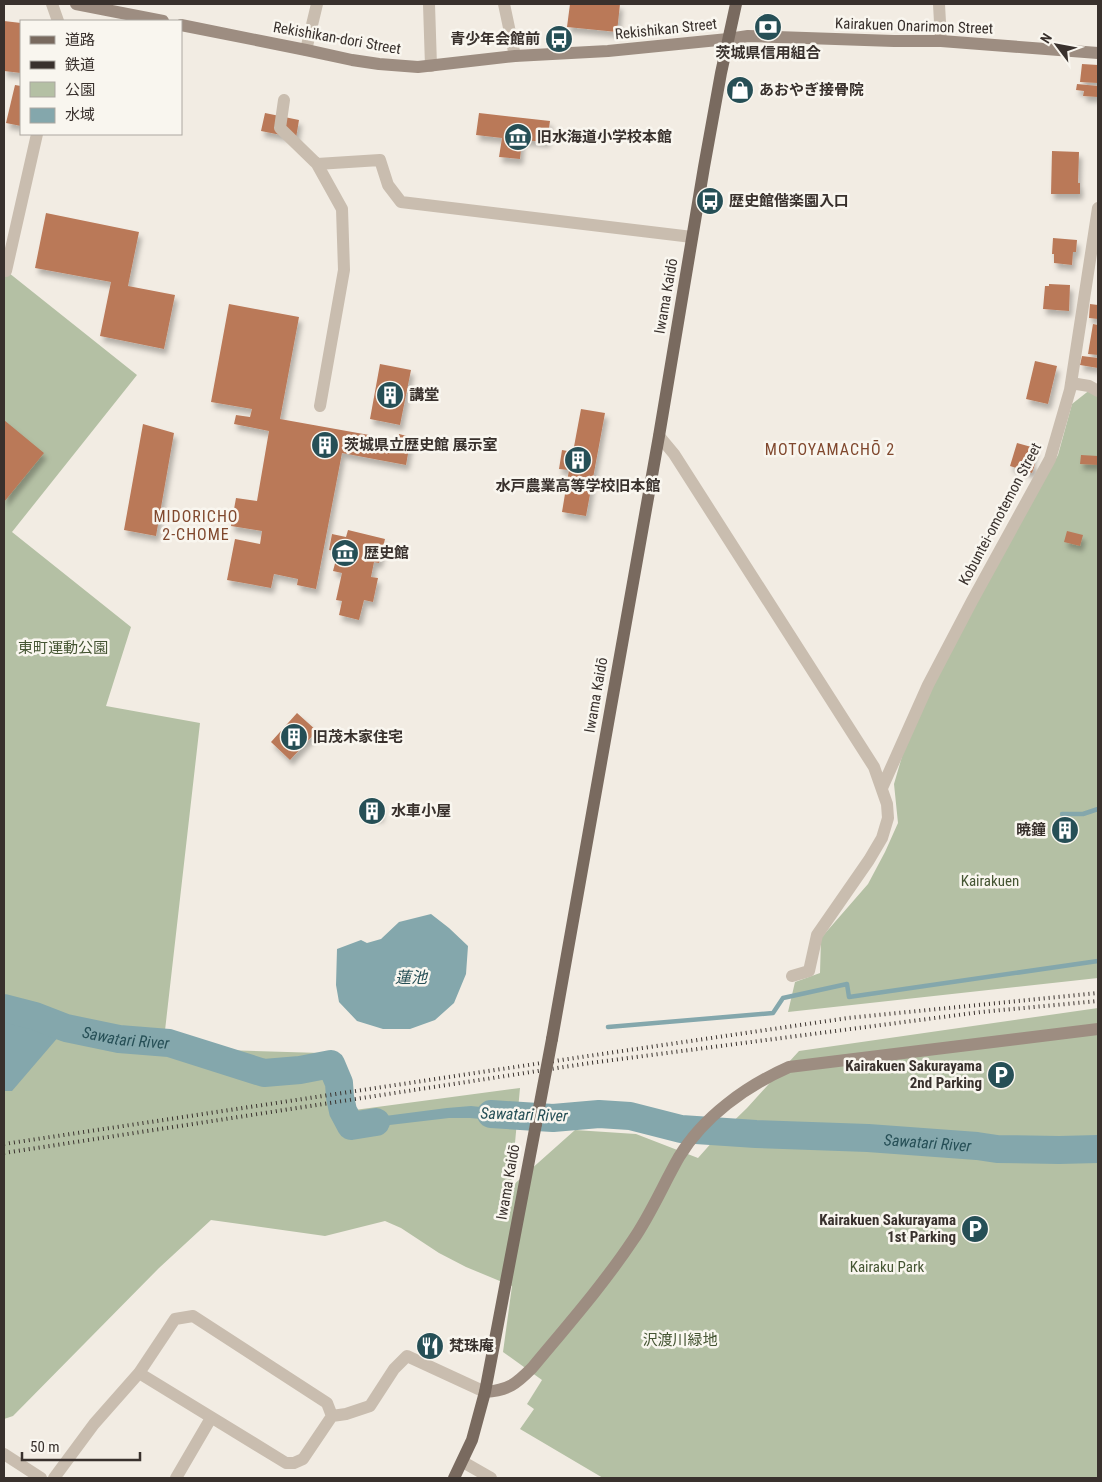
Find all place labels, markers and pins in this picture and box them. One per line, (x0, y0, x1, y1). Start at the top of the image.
bank icon: 茨城県信用組合 (753, 12, 783, 42)
bus stop icon: 青少年会館前 (544, 24, 574, 54)
place label: 青少年会館前 (450, 30, 540, 48)
place label: 茨城県信用組合 (715, 44, 821, 62)
shop icon: あおやぎ接骨院 (725, 75, 755, 105)
place label: あおやぎ接骨院 (759, 81, 864, 99)
museum icon: 旧水海道小学校本館 (503, 122, 533, 152)
place label: 旧水海道小学校本館 (537, 128, 672, 146)
bus stop icon: 歴史館偕楽園入口 (695, 186, 725, 216)
place label: 歴史館偕楽園入口 (729, 192, 849, 210)
building icon: 講堂 (375, 380, 405, 410)
place label: 講堂 (409, 386, 439, 404)
building icon: 茨城県立歴史館 展示室 (310, 430, 340, 460)
place label: 茨城県立歴史館 展示室 (344, 436, 497, 454)
building icon: 水戸農業高等学校旧本館 (563, 445, 593, 475)
place label: 水戸農業高等学校旧本館 (495, 477, 661, 495)
museum icon: 歴史館 (330, 538, 360, 568)
place label: 歴史館 (364, 544, 409, 562)
building icon: 旧茂木家住宅 (279, 722, 309, 752)
place label: 旧茂木家住宅 (313, 728, 403, 746)
building icon: 水車小屋 (357, 796, 387, 826)
place label: 水車小屋 (391, 802, 451, 820)
building icon: 暁鐘 (1050, 815, 1080, 845)
place label: 暁鐘 (1016, 821, 1046, 839)
place label: Kairakuen Sakurayama 2nd Parking (845, 1057, 982, 1092)
parking icon: Kairakuen Sakurayama 2nd Parking (986, 1060, 1016, 1090)
place label: Kairakuen Sakurayama 1st Parking (819, 1211, 956, 1246)
parking icon: Kairakuen Sakurayama 1st Parking (960, 1214, 990, 1244)
restaurant icon: 梵珠庵 (415, 1331, 445, 1361)
place label: 梵珠庵 (449, 1337, 494, 1355)

